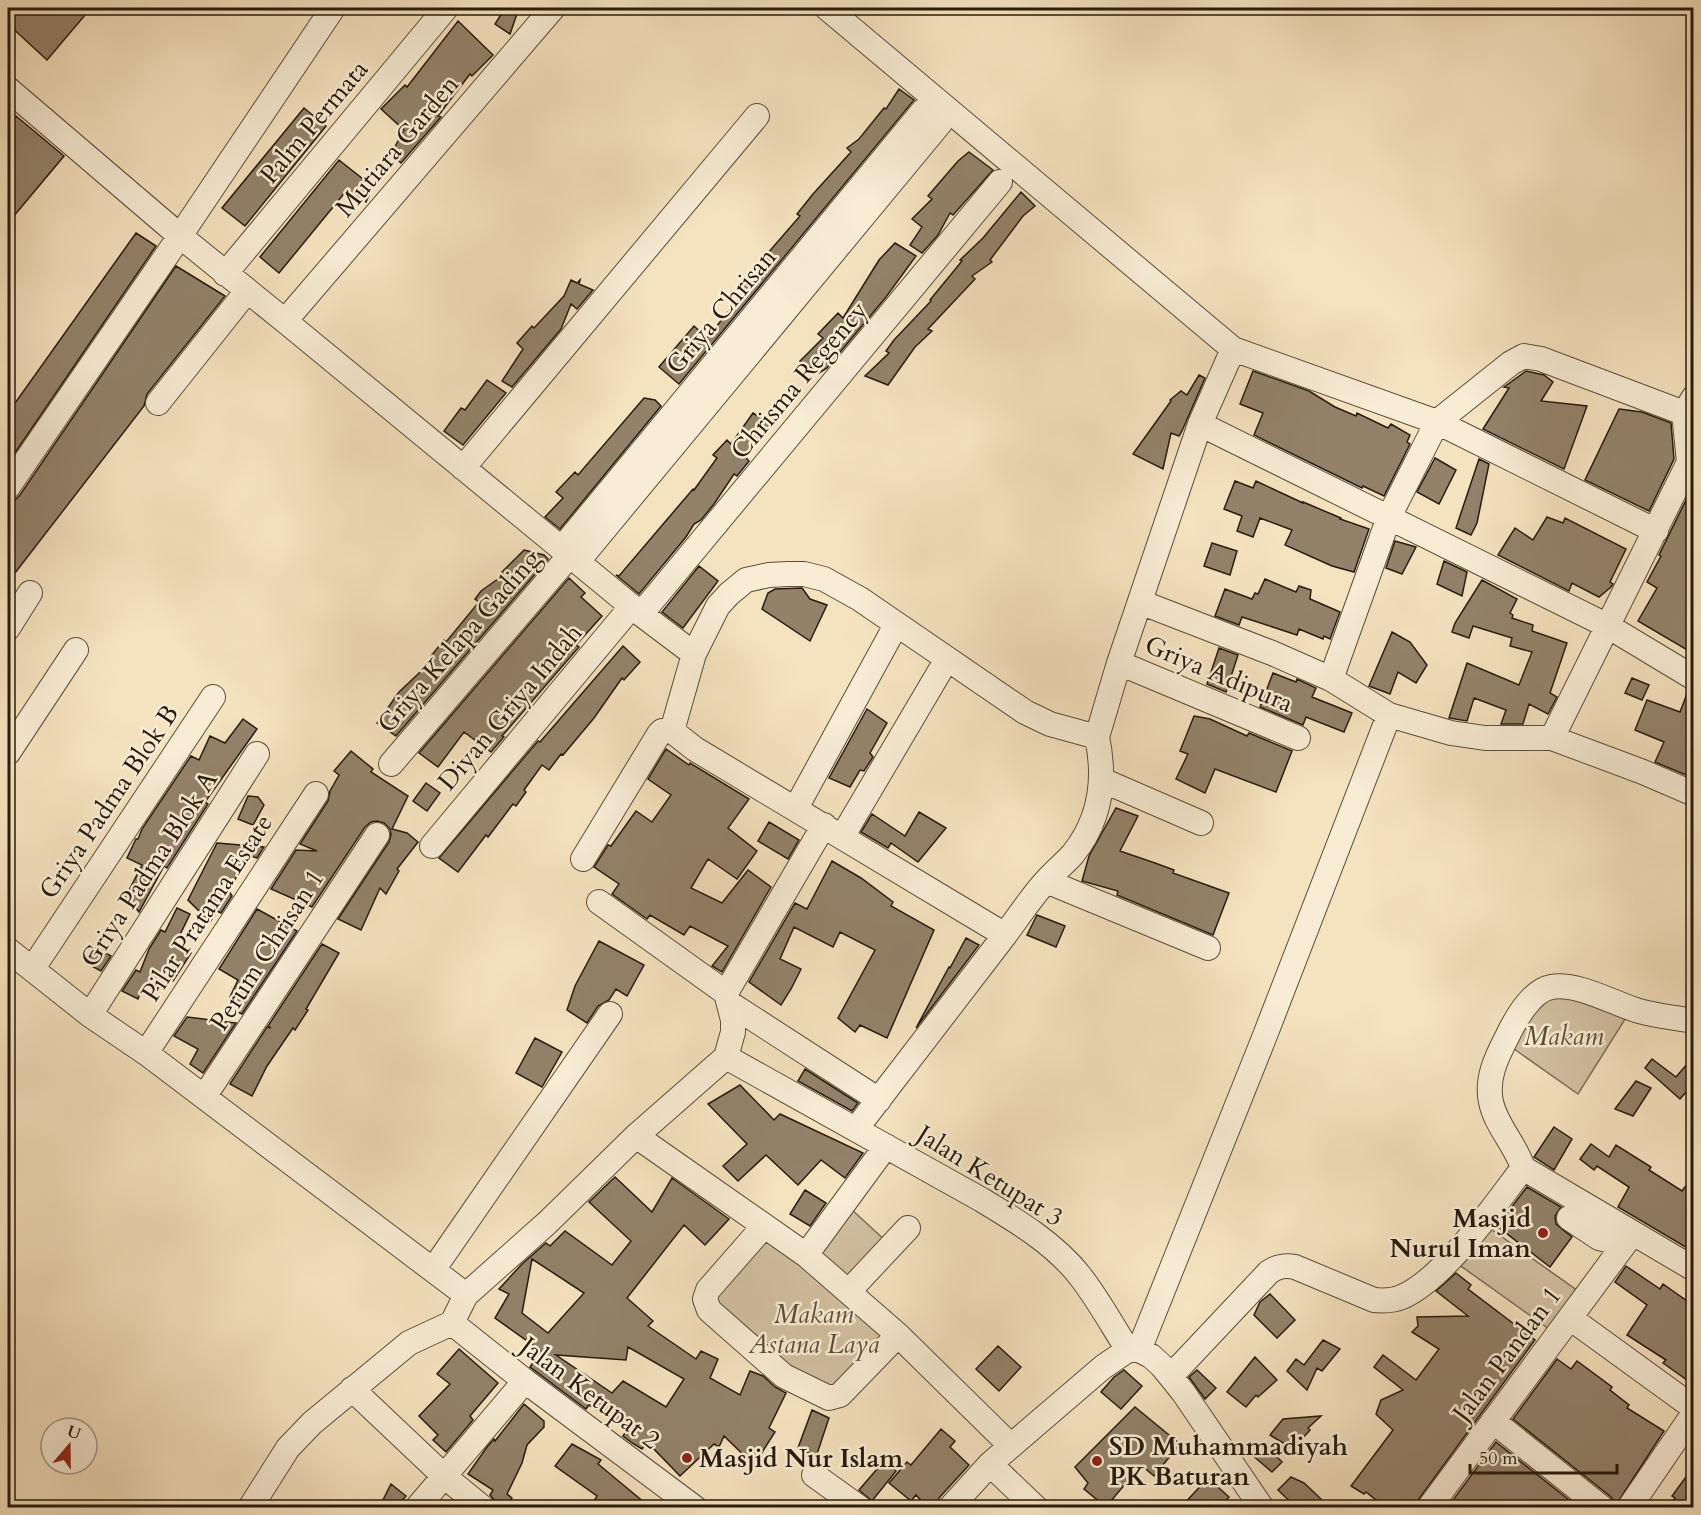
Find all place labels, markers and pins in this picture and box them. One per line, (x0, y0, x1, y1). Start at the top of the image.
place label: Masjid Nurul Iman (1389, 1201, 1531, 1266)
marker: Masjid Nurul Iman (1536, 1226, 1550, 1240)
place label: SD Muhammadiyah PK Baturan (1109, 1429, 1348, 1494)
place label: Masjid Nur Islam (699, 1441, 903, 1476)
marker: Masjid Nur Islam (680, 1451, 694, 1465)
marker: SD Muhammadiyah PK Baturan (1090, 1454, 1104, 1468)

